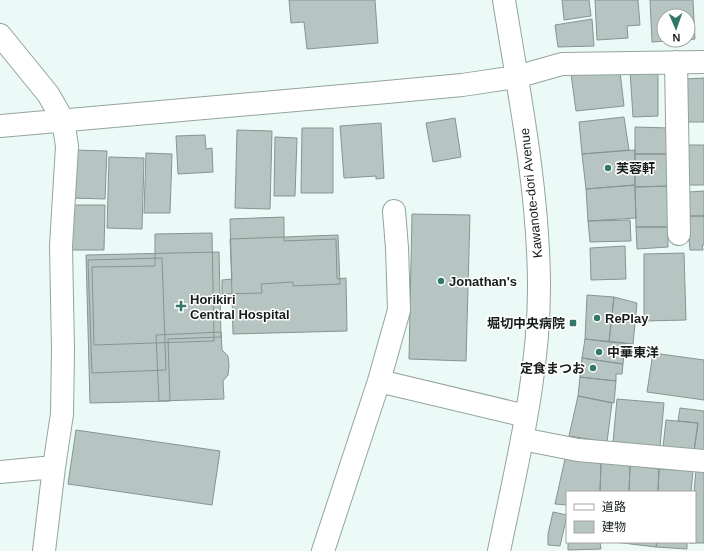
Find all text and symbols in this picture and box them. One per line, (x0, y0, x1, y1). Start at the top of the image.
north arrow (656, 8, 696, 48)
text: N (672, 32, 681, 44)
street label: Kawanote-dori Avenue (517, 127, 545, 259)
place label: 芙蓉軒 (616, 161, 655, 176)
marker: 芙蓉軒 (603, 163, 613, 173)
place label: Jonathan's (449, 274, 517, 289)
marker: Jonathan's (436, 276, 446, 286)
place label: Horikiri Central Hospital (190, 292, 290, 322)
marker: Horikiri Central Hospital (175, 300, 187, 312)
place label: RePlay (605, 311, 649, 326)
marker: RePlay (592, 313, 602, 323)
place label: 堀切中央病院 (487, 316, 565, 331)
marker: 堀切中央病院 (568, 318, 578, 328)
place label: 中華東洋 (607, 345, 659, 360)
marker: 中華東洋 (594, 347, 604, 357)
place label: 定食まつお (520, 361, 585, 376)
marker: 定食まつお (588, 363, 598, 373)
legend (566, 491, 696, 543)
text: 道路 (602, 500, 626, 514)
text: 建物 (602, 520, 626, 534)

